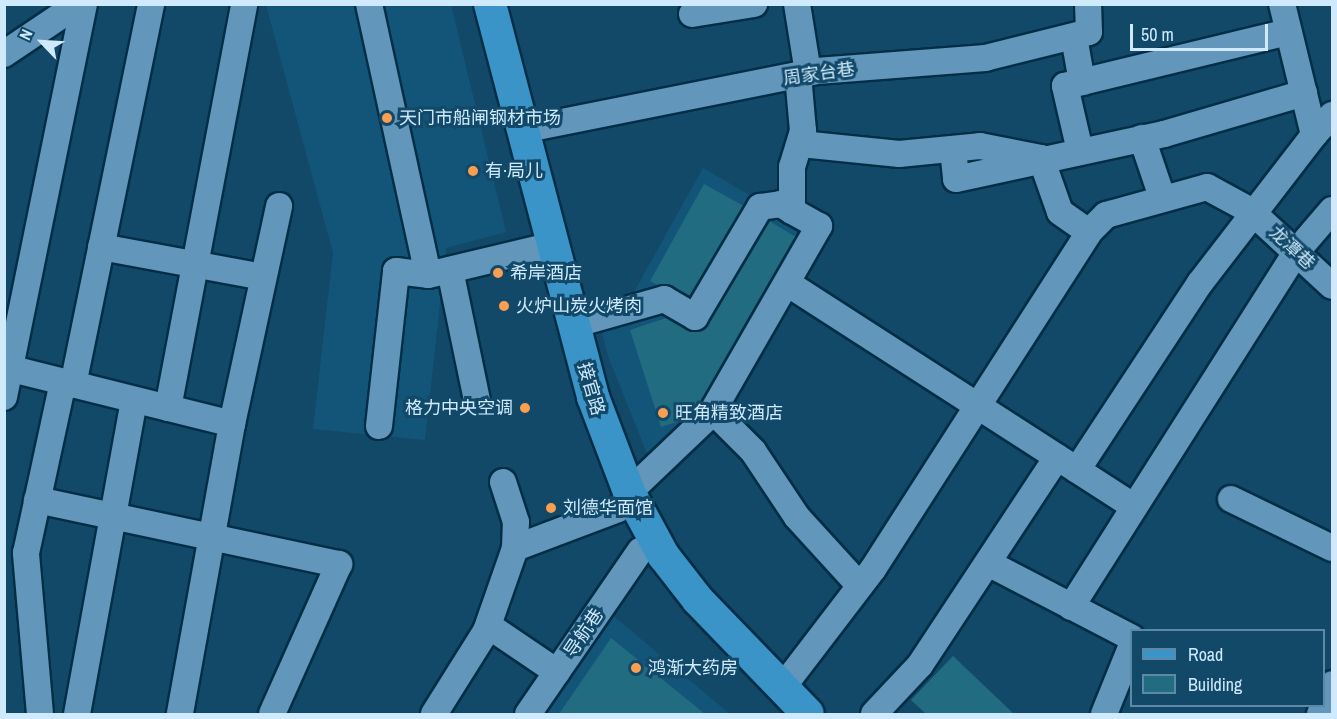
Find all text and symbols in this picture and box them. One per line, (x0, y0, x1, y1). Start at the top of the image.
north arrow (12, 12, 72, 72)
scale bar (1133, 12, 1271, 50)
text: 50 m (1141, 22, 1174, 47)
text: N (14, 25, 38, 43)
street label: 周家台巷 (782, 58, 856, 90)
place label: 天门市船闸钢材市场 (399, 107, 561, 129)
marker: 天门市船闸钢材市场 (380, 111, 394, 125)
place label: 有·局儿 (485, 160, 543, 182)
marker: 有·局儿 (466, 164, 480, 178)
street label: 龙潭巷 (1265, 222, 1319, 274)
place label: 希岸酒店 (510, 262, 582, 284)
marker: 希岸酒店 (491, 266, 505, 280)
place label: 火炉山炭火烤肉 (516, 295, 642, 317)
marker: 火炉山炭火烤肉 (497, 299, 511, 313)
street label: 接官路 (573, 360, 609, 418)
place label: 格力中央空调 (405, 397, 513, 419)
marker: 格力中央空调 (518, 401, 532, 415)
place label: 旺角精致酒店 (675, 402, 783, 424)
marker: 旺角精致酒店 (656, 406, 670, 420)
place label: 刘德华面馆 (563, 497, 653, 519)
marker: 刘德华面馆 (544, 501, 558, 515)
street label: 导航巷 (560, 605, 608, 661)
legend (1130, 629, 1325, 707)
text: Road (1188, 642, 1223, 667)
place label: 鸿渐大药房 (648, 657, 738, 679)
marker: 鸿渐大药房 (629, 661, 643, 675)
text: Building (1188, 672, 1242, 697)

